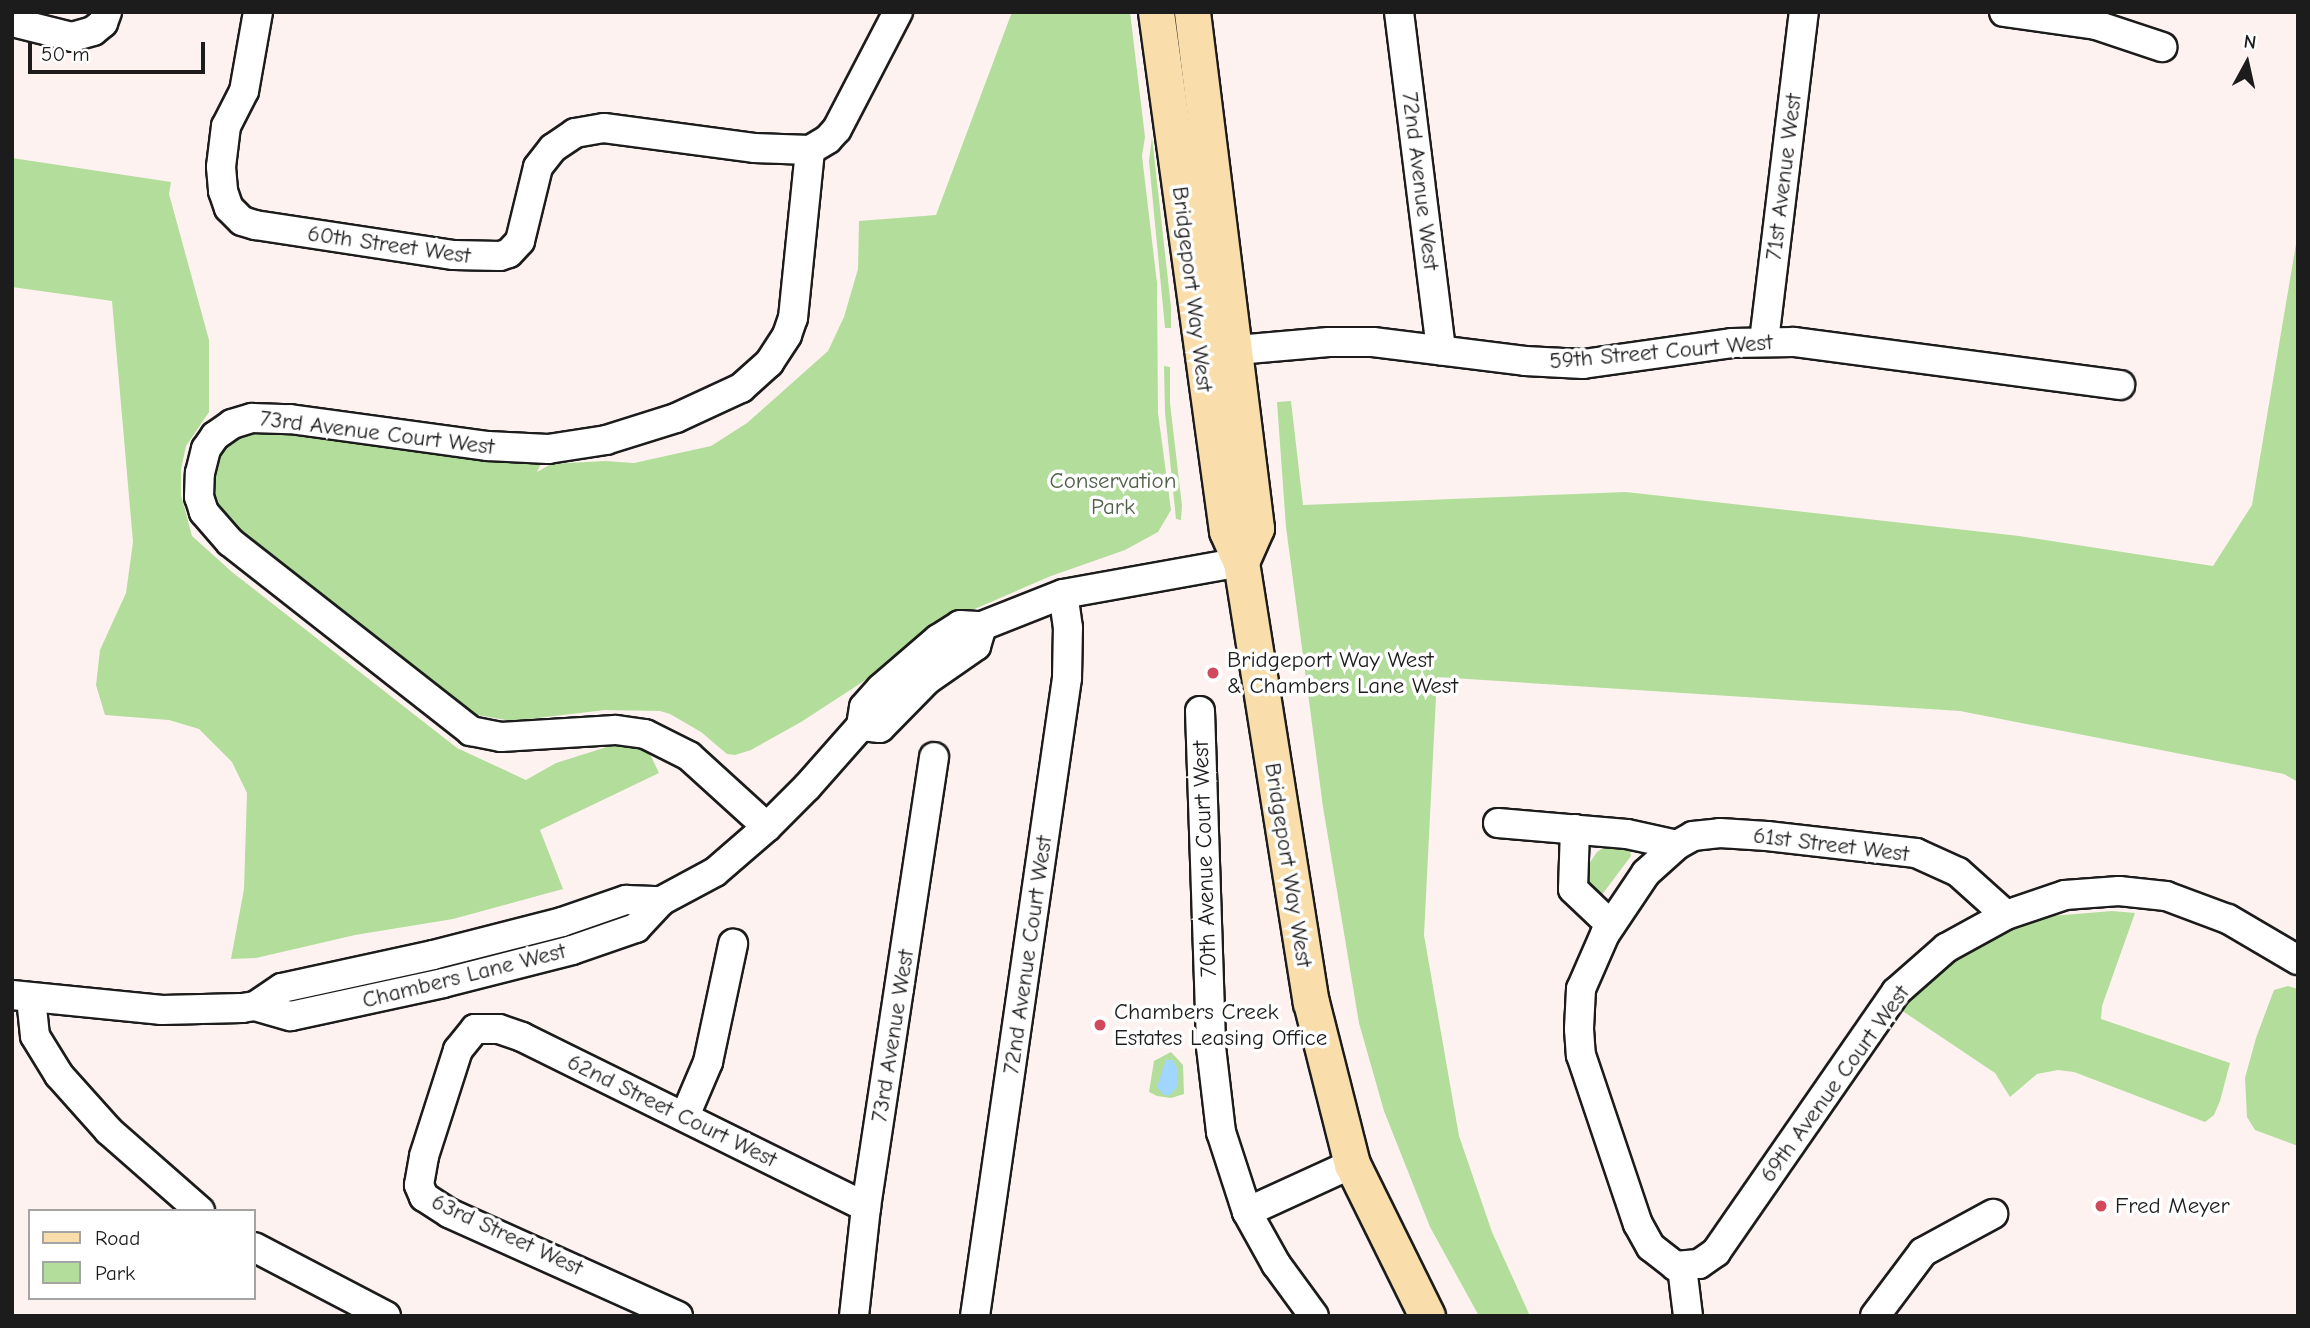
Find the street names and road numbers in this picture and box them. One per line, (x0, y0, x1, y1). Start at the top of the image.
street label: 72nd Avenue West (1395, 90, 1445, 272)
street label: 71st Avenue West (1760, 92, 1808, 262)
street label: Bridgeport Way West (1166, 185, 1218, 393)
street label: 60th Street West (306, 220, 472, 270)
street label: 59th Street Court West (1548, 328, 1774, 376)
street label: 73rd Avenue Court West (258, 405, 496, 461)
street label: 70th Avenue Court West (1187, 740, 1223, 978)
street label: Bridgeport Way West (1258, 761, 1318, 969)
street label: 61st Street West (1752, 822, 1910, 868)
street label: 72nd Avenue Court West (998, 834, 1058, 1076)
street label: Chambers Lane West (360, 937, 568, 1015)
street label: 73rd Avenue West (866, 948, 920, 1124)
street label: 69th Avenue Court West (1754, 980, 1916, 1188)
street label: 62nd Street Court West (563, 1048, 781, 1174)
street label: 63rd Street West (427, 1188, 587, 1282)

